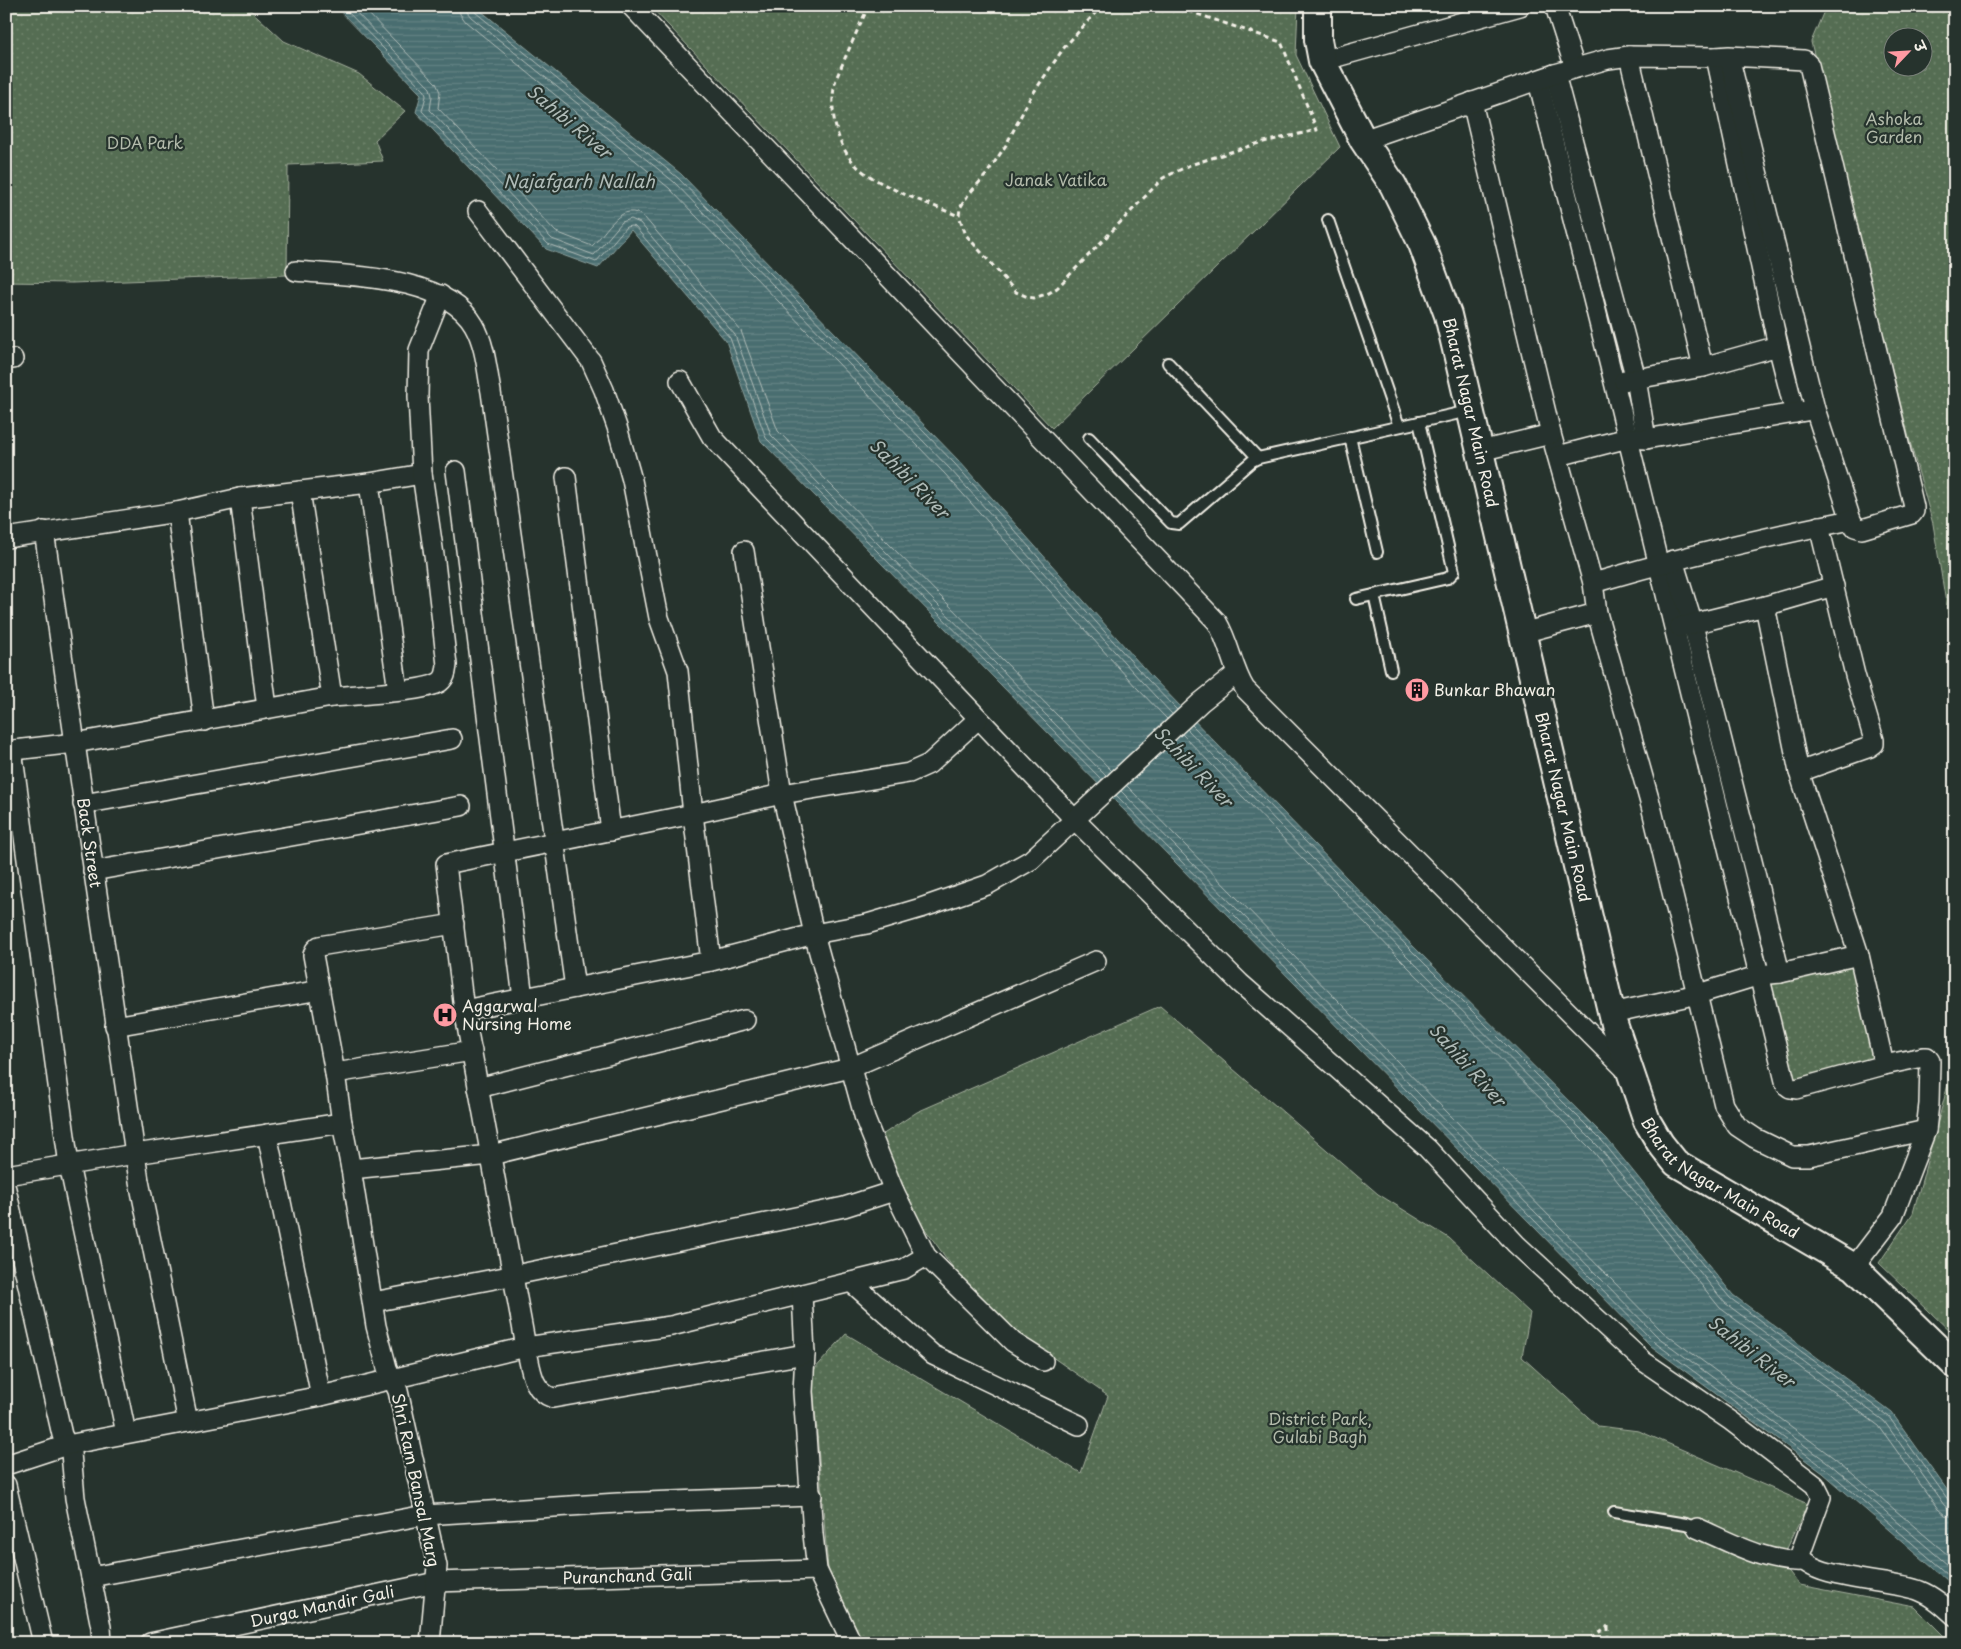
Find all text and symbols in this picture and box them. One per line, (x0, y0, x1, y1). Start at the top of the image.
north arrow (1884, 28, 1934, 78)
text: उ (1908, 36, 1932, 56)
water label: Sahibi River (522, 77, 620, 166)
park label: Ashoka Garden (1865, 106, 1923, 148)
park label: DDA Park (107, 130, 184, 154)
water label: Najafgarh Nallah (503, 167, 655, 194)
park label: Janak Vatika (1005, 167, 1108, 191)
street label: Bharat Nagar Main Road (1438, 315, 1506, 510)
water label: Sahibi River (864, 432, 958, 526)
building icon: Bunkar Bhawan (1404, 677, 1430, 703)
place label: Bunkar Bhawan (1434, 677, 1555, 701)
street label: Bharat Nagar Main Road (1530, 709, 1598, 904)
water label: Sahibi River (1148, 719, 1242, 815)
street label: Back Street (72, 796, 109, 890)
place label: Aggarwal Nursing Home (462, 993, 572, 1035)
hospital icon: Aggarwal Nursing Home (432, 1002, 458, 1028)
water label: Sahibi River (1423, 1016, 1515, 1114)
street label: Bharat Nagar Main Road (1636, 1112, 1804, 1243)
water label: Sahibi River (1703, 1308, 1803, 1395)
street label: Shri Ram Bansal Marg (387, 1391, 447, 1569)
park label: District Park, Gulabi Bagh (1268, 1406, 1372, 1448)
street label: Puranchand Gali (562, 1561, 693, 1589)
street label: Durga Mandir Gali (247, 1578, 396, 1632)

